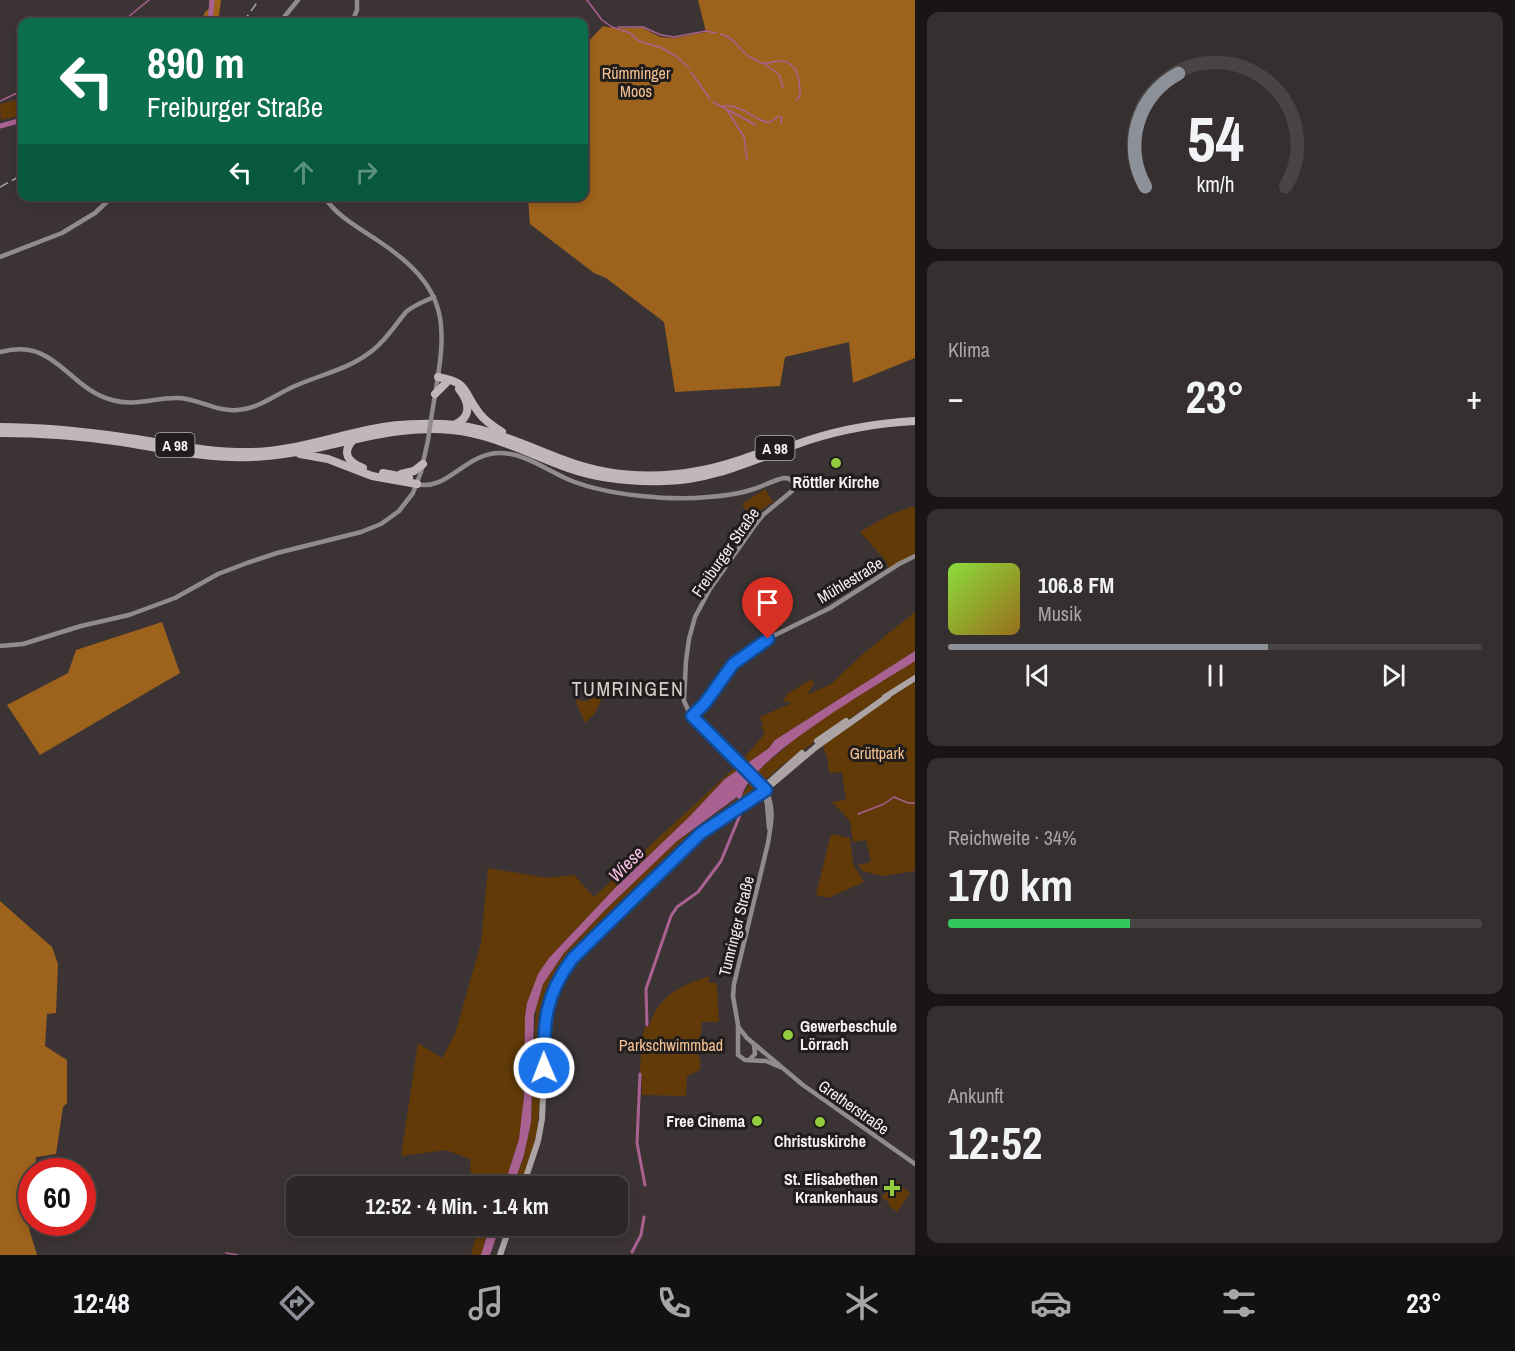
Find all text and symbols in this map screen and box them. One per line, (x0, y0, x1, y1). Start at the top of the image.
text: 890 m (147, 35, 245, 91)
icon: left (48, 42, 126, 120)
park label: Rümminger Moos (602, 62, 671, 102)
text: Freiburger Straße (147, 89, 323, 125)
text: 54 (1187, 96, 1243, 180)
icon: left (224, 156, 257, 189)
icon: ahead (287, 156, 320, 189)
icon: right (350, 156, 383, 189)
text: km/h (1196, 171, 1234, 200)
text: Klima (948, 336, 990, 363)
text: 23° (1185, 366, 1245, 427)
text: − (948, 375, 964, 419)
text: + (1466, 375, 1482, 419)
road number: A 98 (156, 433, 195, 457)
road number: A 98 (756, 436, 794, 460)
marker: Röttler Kirche (829, 456, 843, 470)
place label: Röttler Kirche (793, 471, 879, 493)
street label: Freiburger Straße (686, 503, 764, 601)
street label: Mühlestraße (813, 552, 887, 608)
text: 106.8 FM (1038, 570, 1114, 600)
pin (742, 577, 793, 639)
icon: arrive (751, 586, 784, 619)
text: Musik (1038, 600, 1082, 627)
icon: previous (1021, 659, 1054, 692)
icon: pause (1199, 659, 1232, 692)
icon: next (1377, 659, 1410, 692)
district label: TUMRINGEN (572, 675, 684, 702)
park label: Grüttpark (850, 742, 905, 764)
text: Reichweite · 34% (948, 824, 1077, 851)
water label: Wiese (602, 840, 650, 888)
text: 170 km (948, 854, 1073, 915)
street label: Tumringer Straße (713, 874, 759, 978)
place label: Gewerbeschule Lörrach (800, 1015, 897, 1055)
marker: Gewerbeschule Lörrach (781, 1028, 795, 1042)
park label: Parkschwimmbad (619, 1034, 723, 1056)
position arrow (512, 1036, 576, 1100)
street label: Gretherstraße (814, 1075, 894, 1139)
text: Ankunft (948, 1082, 1004, 1109)
place label: Free Cinema (666, 1110, 746, 1132)
text: 12:52 (948, 1112, 1042, 1173)
marker: Free Cinema (750, 1114, 764, 1128)
marker: Christuskirche (813, 1115, 827, 1129)
place label: Christuskirche (774, 1130, 866, 1152)
speed limit sign: 60 (18, 1158, 96, 1236)
place label: St. Elisabethen Krankenhaus (784, 1168, 878, 1208)
marker: St. Elisabethen Krankenhaus (883, 1179, 901, 1197)
text: 12:52 · 4 Min. · 1.4 km (365, 1191, 549, 1221)
icon: directions (276, 1282, 318, 1324)
icon: music (465, 1282, 507, 1324)
icon: phone (653, 1282, 695, 1324)
icon: climate (841, 1282, 883, 1324)
icon: car (1030, 1282, 1072, 1324)
icon: filters (1218, 1282, 1260, 1324)
text: 12:48 (73, 1285, 130, 1321)
text: 23° (1406, 1285, 1442, 1321)

